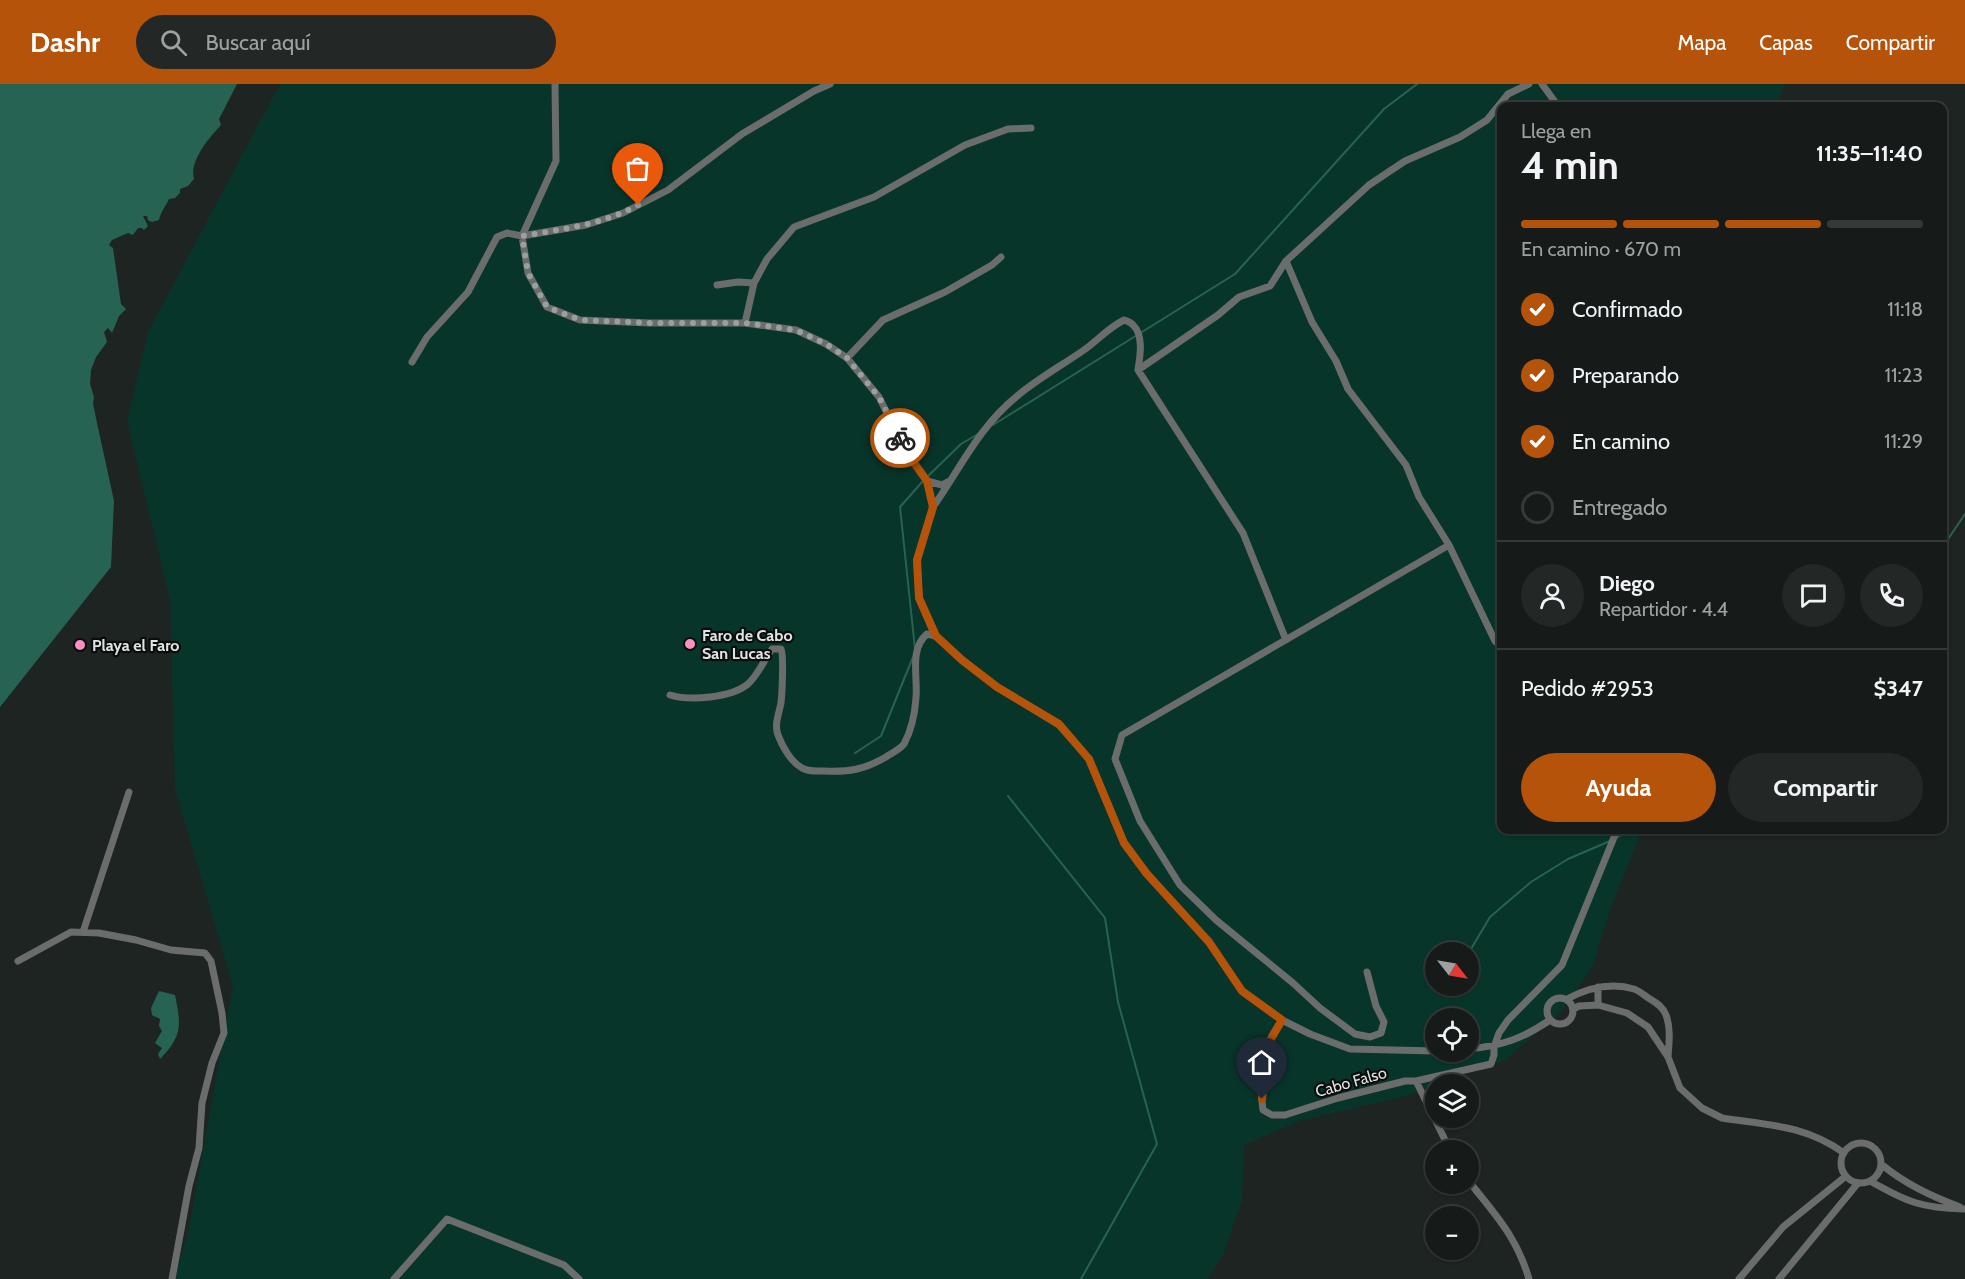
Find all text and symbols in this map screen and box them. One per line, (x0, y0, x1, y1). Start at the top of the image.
search box (136, 15, 556, 69)
text: Dashr (30, 25, 100, 59)
icon: search (157, 26, 190, 59)
text: Buscar aquí (205, 29, 311, 56)
text: Mapa (1678, 30, 1726, 55)
text: Capas (1759, 30, 1813, 55)
text: Compartir (1846, 30, 1935, 55)
text: Llega en (1521, 119, 1591, 143)
text: 11:35–11:40 (1816, 140, 1923, 167)
text: 4 min (1521, 141, 1619, 189)
pin (612, 143, 663, 205)
icon: bag (621, 152, 654, 185)
text: En camino · 670 m (1521, 237, 1681, 261)
icon: check (1521, 293, 1554, 326)
text: Confirmado (1572, 296, 1683, 323)
text: 11:18 (1887, 297, 1923, 321)
icon: check (1521, 359, 1554, 392)
text: Preparando (1572, 362, 1679, 389)
text: 11:23 (1885, 363, 1923, 387)
courier (870, 408, 930, 468)
icon: bike (884, 422, 917, 455)
icon: check (1521, 425, 1554, 458)
text: En camino (1572, 428, 1670, 455)
text: 11:29 (1884, 429, 1923, 453)
text: Entregado (1572, 494, 1667, 521)
button: person (1521, 564, 1584, 627)
button: chat (1782, 564, 1845, 627)
button: phone (1860, 564, 1923, 627)
text: Diego (1599, 570, 1655, 597)
text: Repartidor · 4.4 (1599, 597, 1728, 621)
place label: Faro de Cabo San Lucas (702, 626, 793, 663)
place label: Playa el Faro (92, 636, 179, 655)
marker: Faro de Cabo San Lucas (683, 637, 697, 651)
marker: Playa el Faro (73, 638, 87, 652)
text: Pedido #2953 (1521, 675, 1654, 702)
text: $347 (1874, 675, 1923, 702)
button: Ayuda (1521, 753, 1716, 822)
button: Compartir (1728, 753, 1923, 822)
north arrow (1425, 942, 1479, 996)
map controls (1425, 942, 1479, 1260)
button: locate (1425, 1008, 1479, 1062)
pin (1236, 1037, 1287, 1099)
icon: home (1245, 1046, 1278, 1079)
street label: Cabo Falso (1313, 1063, 1389, 1101)
button: layers (1425, 1074, 1479, 1128)
button: + (1425, 1140, 1479, 1194)
button: − (1425, 1206, 1479, 1260)

